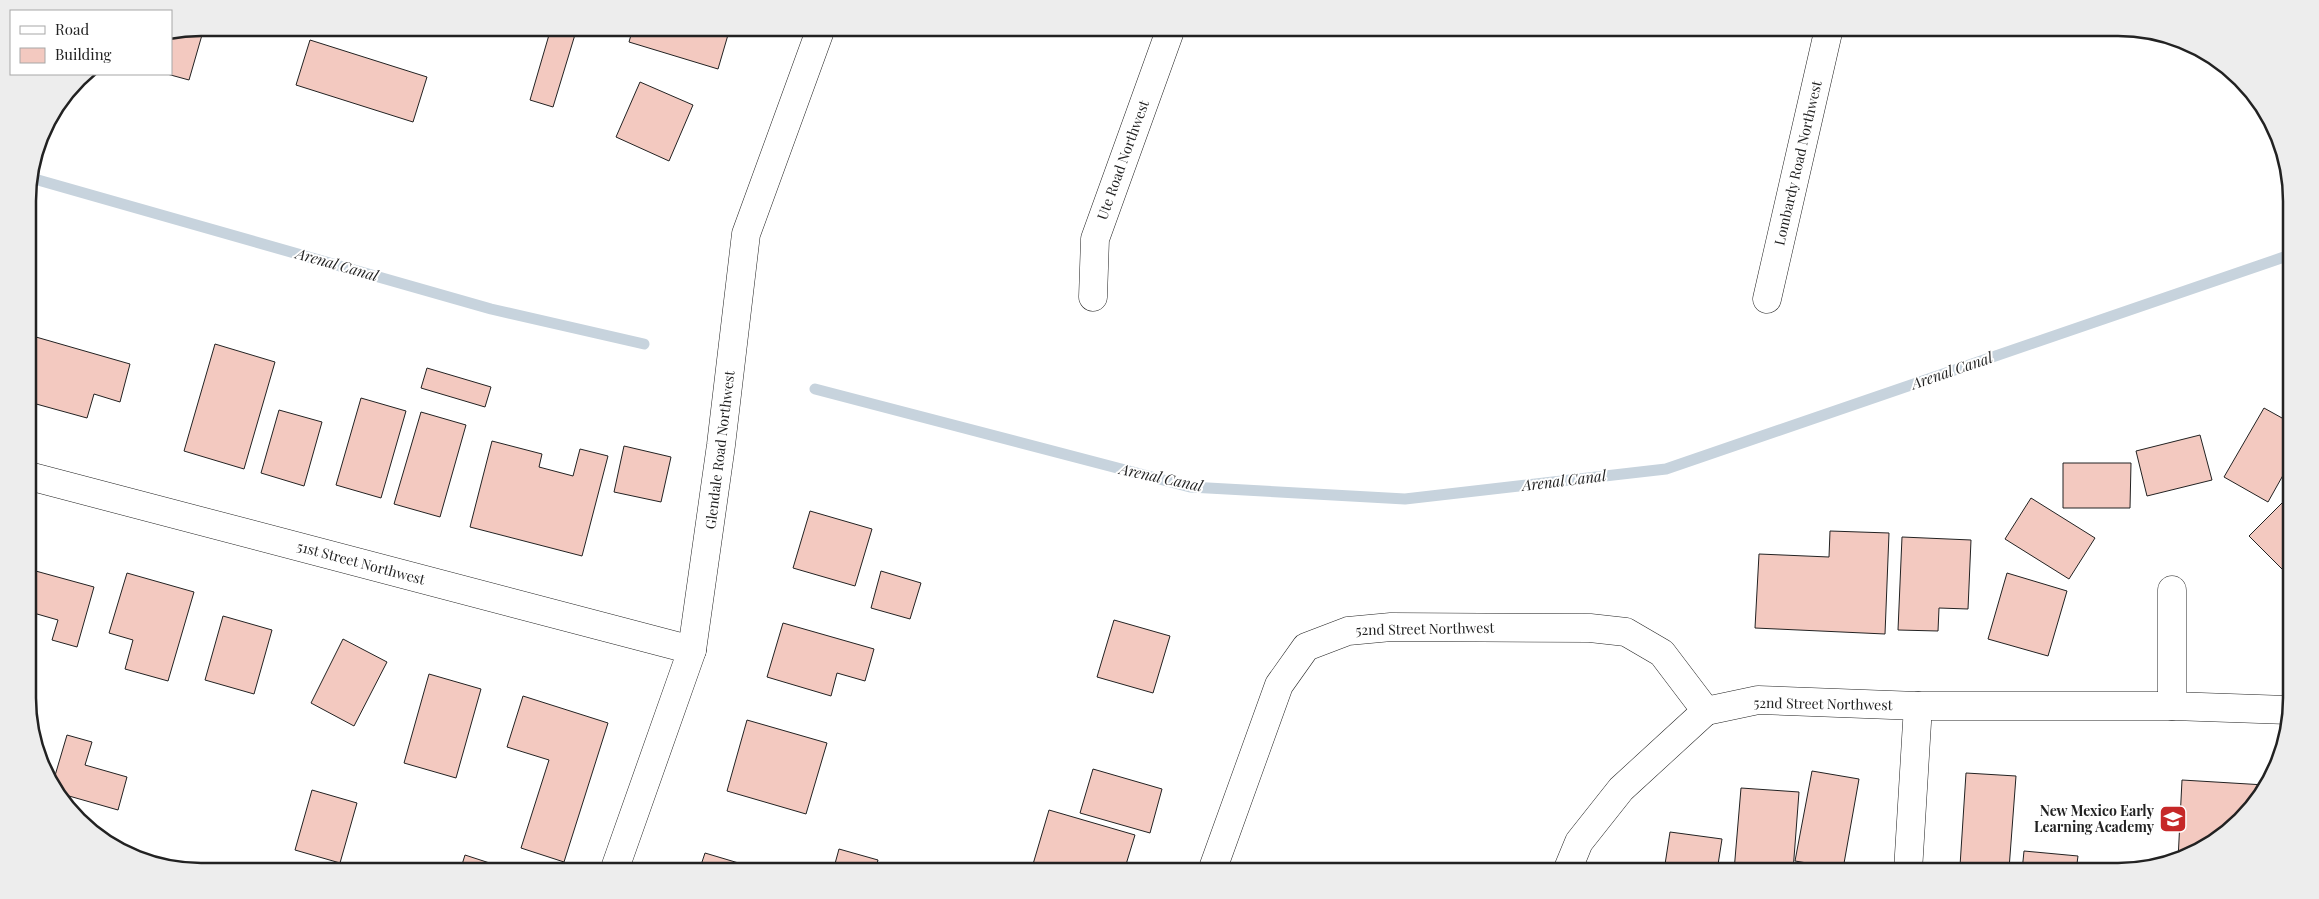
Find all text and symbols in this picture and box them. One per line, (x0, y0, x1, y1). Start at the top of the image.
legend (10, 10, 172, 75)
text: Road (55, 19, 89, 39)
text: Building (55, 44, 112, 64)
street label: Lombardy Road Northwest (1769, 78, 1826, 247)
street label: Ute Road Northwest (1092, 96, 1153, 222)
water label: Arenal Canal (292, 242, 381, 286)
water label: Arenal Canal (1907, 347, 1996, 394)
street label: Glendale Road Northwest (700, 369, 739, 530)
water label: Arenal Canal (1116, 458, 1205, 496)
water label: Arenal Canal (1519, 465, 1608, 495)
street label: 51st Street Northwest (295, 536, 428, 589)
street label: 52nd Street Northwest (1355, 618, 1496, 639)
street label: 52nd Street Northwest (1753, 693, 1894, 714)
place label: New Mexico Early Learning Academy (2034, 801, 2155, 836)
school or university icon: New Mexico Early Learning Academy (2158, 804, 2188, 834)

